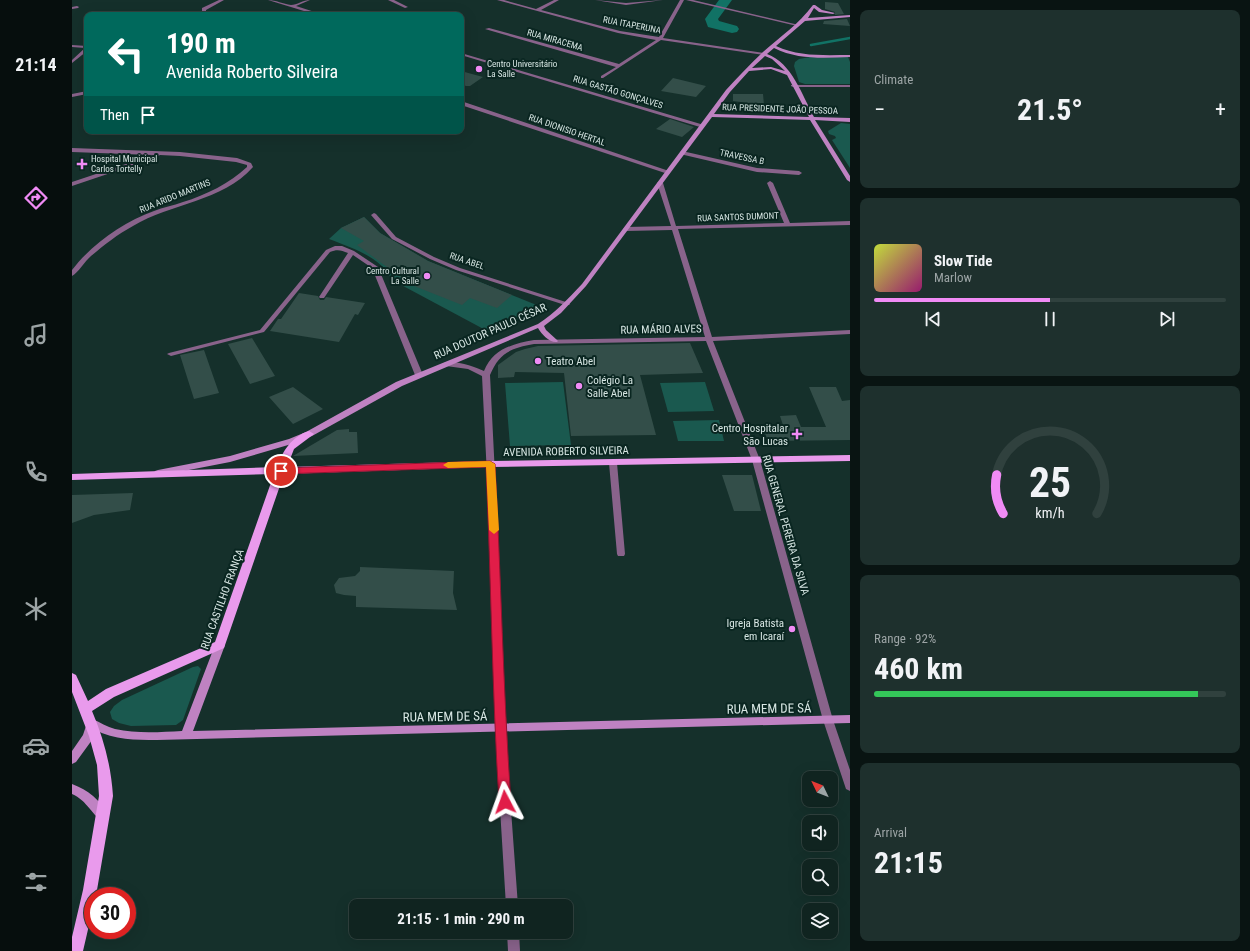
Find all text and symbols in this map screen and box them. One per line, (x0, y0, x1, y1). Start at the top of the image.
street label: RUA ITAPERUNA (602, 14, 662, 36)
text: 190 m (166, 27, 236, 60)
street label: RUA MIRACEMA (526, 27, 584, 53)
icon: left (100, 28, 152, 80)
text: 21:14 (15, 54, 57, 75)
place label: Centro Universitário La Salle (487, 59, 558, 79)
text: Avenida Roberto Silveira (166, 61, 338, 82)
marker: Centro Universitário La Salle (474, 64, 484, 74)
text: Climate (874, 72, 913, 87)
street label: RUA GASTÃO GONÇALVES (572, 74, 664, 111)
text: 21.5° (1017, 92, 1083, 127)
text: − (874, 97, 885, 122)
text: + (1215, 97, 1226, 122)
street label: RUA PRESIDENTE JOÃO PESSOA (722, 102, 838, 116)
icon: arrive (137, 104, 159, 126)
text: Then (100, 106, 129, 124)
street label: RUA DIONISIO HERTAL (527, 112, 607, 148)
street label: TRAVESSA B (719, 147, 765, 167)
place label: Hospital Municipal Carlos Tortelly (91, 154, 157, 174)
marker: Hospital Municipal Carlos Tortelly (76, 158, 88, 170)
street label: RUA ARIDO MARTINS (138, 177, 212, 215)
icon: directions (22, 184, 50, 212)
street label: RUA SANTOS DUMONT (697, 211, 779, 223)
street label: RUA ABEL (448, 250, 486, 272)
text: Slow Tide (934, 252, 992, 270)
place label: Centro Cultural La Salle (366, 266, 419, 286)
text: Marlow (934, 270, 972, 285)
marker: Centro Cultural La Salle (422, 271, 432, 281)
street label: RUA DOUTOR PAULO CÉSAR (432, 301, 549, 362)
icon: previous (922, 308, 944, 330)
icon: pause (1039, 308, 1061, 330)
icon: next (1156, 308, 1178, 330)
icon: music (22, 321, 50, 349)
street label: RUA MÁRIO ALVES (620, 322, 702, 337)
place label: Teatro Abel (546, 355, 596, 368)
marker: Teatro Abel (533, 356, 543, 366)
place label: Colégio La Salle Abel (587, 374, 633, 400)
marker: Colégio La Salle Abel (574, 381, 584, 391)
place label: Centro Hospitalar São Lucas (712, 422, 789, 448)
marker: Centro Hospitalar São Lucas (791, 428, 803, 440)
street label: AVENIDA ROBERTO SILVEIRA (503, 444, 629, 459)
pin (264, 454, 298, 488)
street label: RUA GENERAL PEREIRA DA SILVA (759, 454, 812, 597)
text: 25 (1029, 457, 1071, 506)
icon: phone (22, 458, 50, 486)
icon: arrive (270, 460, 292, 482)
text: km/h (1035, 504, 1065, 520)
street label: RUA CASTILHO FRANÇA (198, 547, 247, 651)
icon: climate (22, 595, 50, 623)
place label: Igreja Batista em Icaraí (727, 617, 784, 643)
marker: Igreja Batista em Icaraí (787, 624, 797, 634)
text: Range · 92% (874, 631, 936, 646)
text: 460 km (874, 651, 963, 686)
street label: RUA MEM DE SÁ (727, 700, 812, 717)
street label: RUA MEM DE SÁ (403, 708, 488, 725)
icon: car (22, 732, 50, 760)
north arrow (802, 771, 838, 807)
map controls (802, 771, 838, 939)
position arrow (484, 781, 526, 823)
button: sound (802, 815, 838, 851)
text: Arrival (874, 825, 907, 840)
text: 21:15 (874, 845, 943, 880)
button: search (802, 859, 838, 895)
icon: filters (22, 868, 50, 896)
speed limit sign: 30 (84, 887, 136, 939)
button: layers (802, 903, 838, 939)
text: 21:15 · 1 min · 290 m (397, 910, 525, 928)

